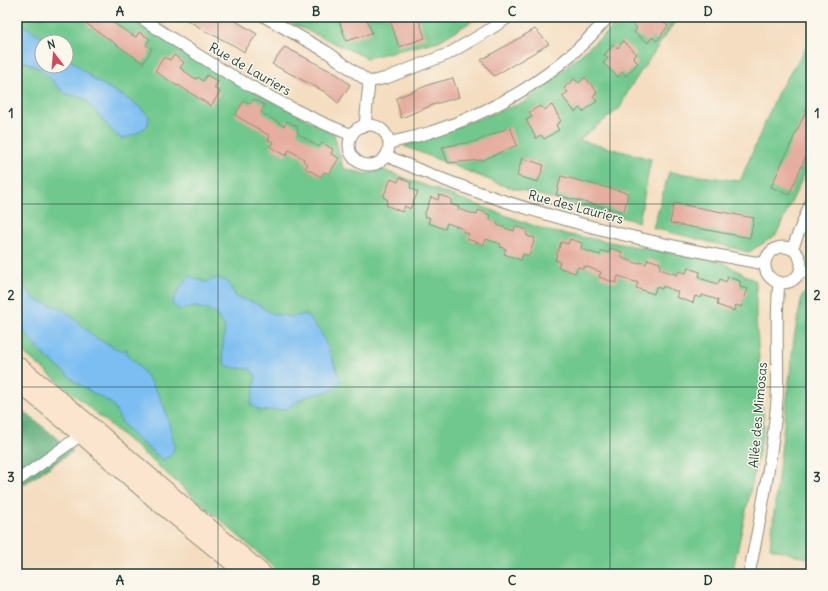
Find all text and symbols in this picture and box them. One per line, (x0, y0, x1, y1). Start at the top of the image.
text: A (116, 3, 125, 20)
text: B (312, 3, 321, 20)
text: C (508, 3, 517, 20)
text: D (703, 3, 713, 20)
north arrow (34, 34, 74, 74)
text: N (46, 37, 57, 52)
street label: Rue de Lauriers (206, 39, 294, 99)
text: 1 (8, 105, 14, 122)
text: 1 (814, 105, 820, 122)
street label: Rue des Lauriers (527, 186, 626, 228)
text: 2 (7, 287, 15, 304)
text: 2 (813, 287, 821, 304)
street label: Allée des Mimosas (745, 361, 771, 469)
text: 3 (7, 469, 15, 486)
text: 3 (813, 469, 821, 486)
text: A (116, 572, 125, 589)
text: B (312, 572, 321, 589)
text: C (508, 572, 517, 589)
text: D (703, 572, 713, 589)

